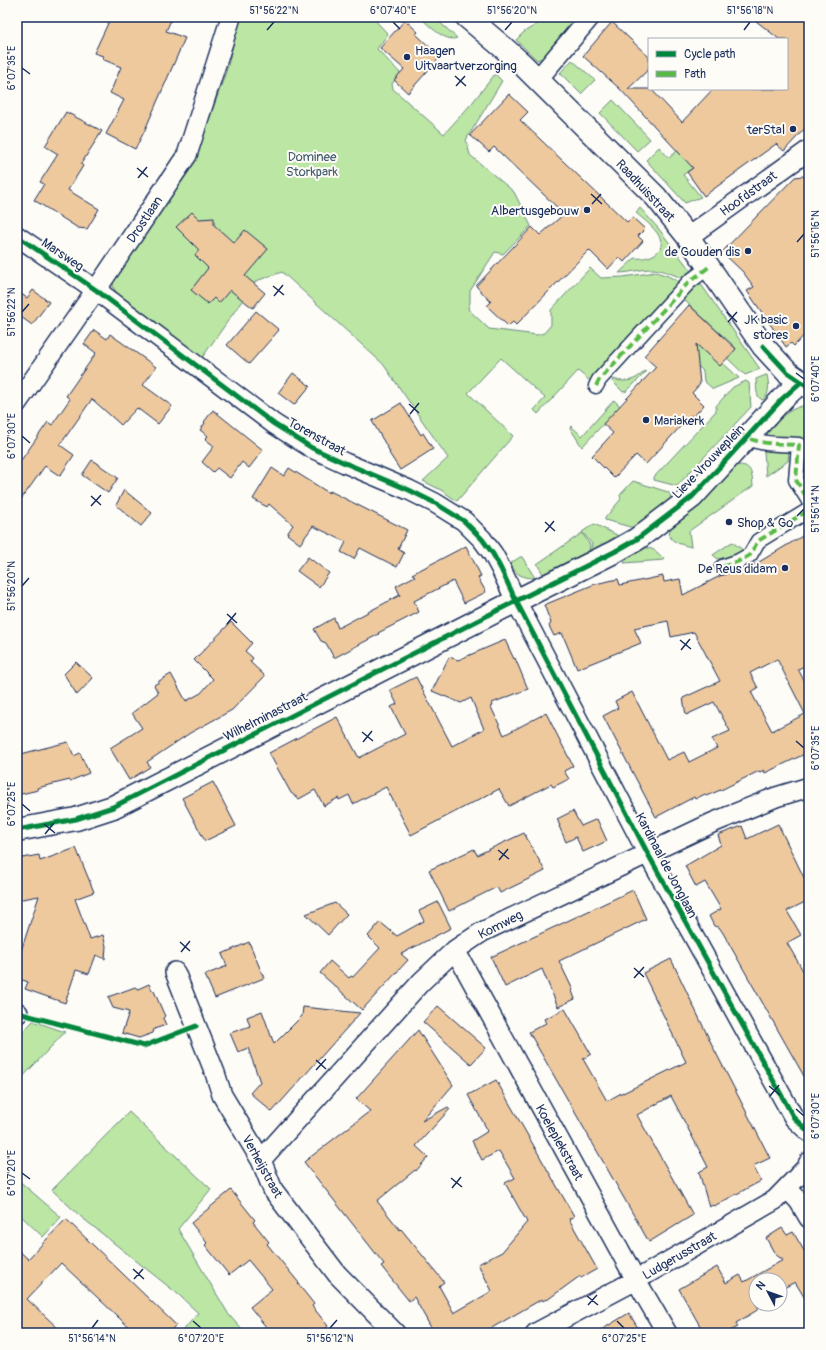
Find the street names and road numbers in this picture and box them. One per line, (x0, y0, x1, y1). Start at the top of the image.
street label: Raadhuisstraat (612, 156, 679, 226)
street label: Hoofdstraat (717, 167, 781, 220)
street label: Drostlaan (123, 193, 166, 246)
street label: Marsweg (38, 235, 87, 275)
street label: Torenstraat (285, 414, 349, 460)
street label: Lieve Vrouweplein (669, 421, 748, 502)
street label: Wilhelminastraat (221, 689, 311, 745)
street label: Kardinaal de Jonglaan (632, 810, 701, 921)
street label: Komweg (476, 907, 526, 943)
street label: Koeleplekstraat (532, 1102, 587, 1184)
street label: Verheijstraat (238, 1132, 286, 1201)
street label: Ludgerusstraat (640, 1228, 720, 1283)

